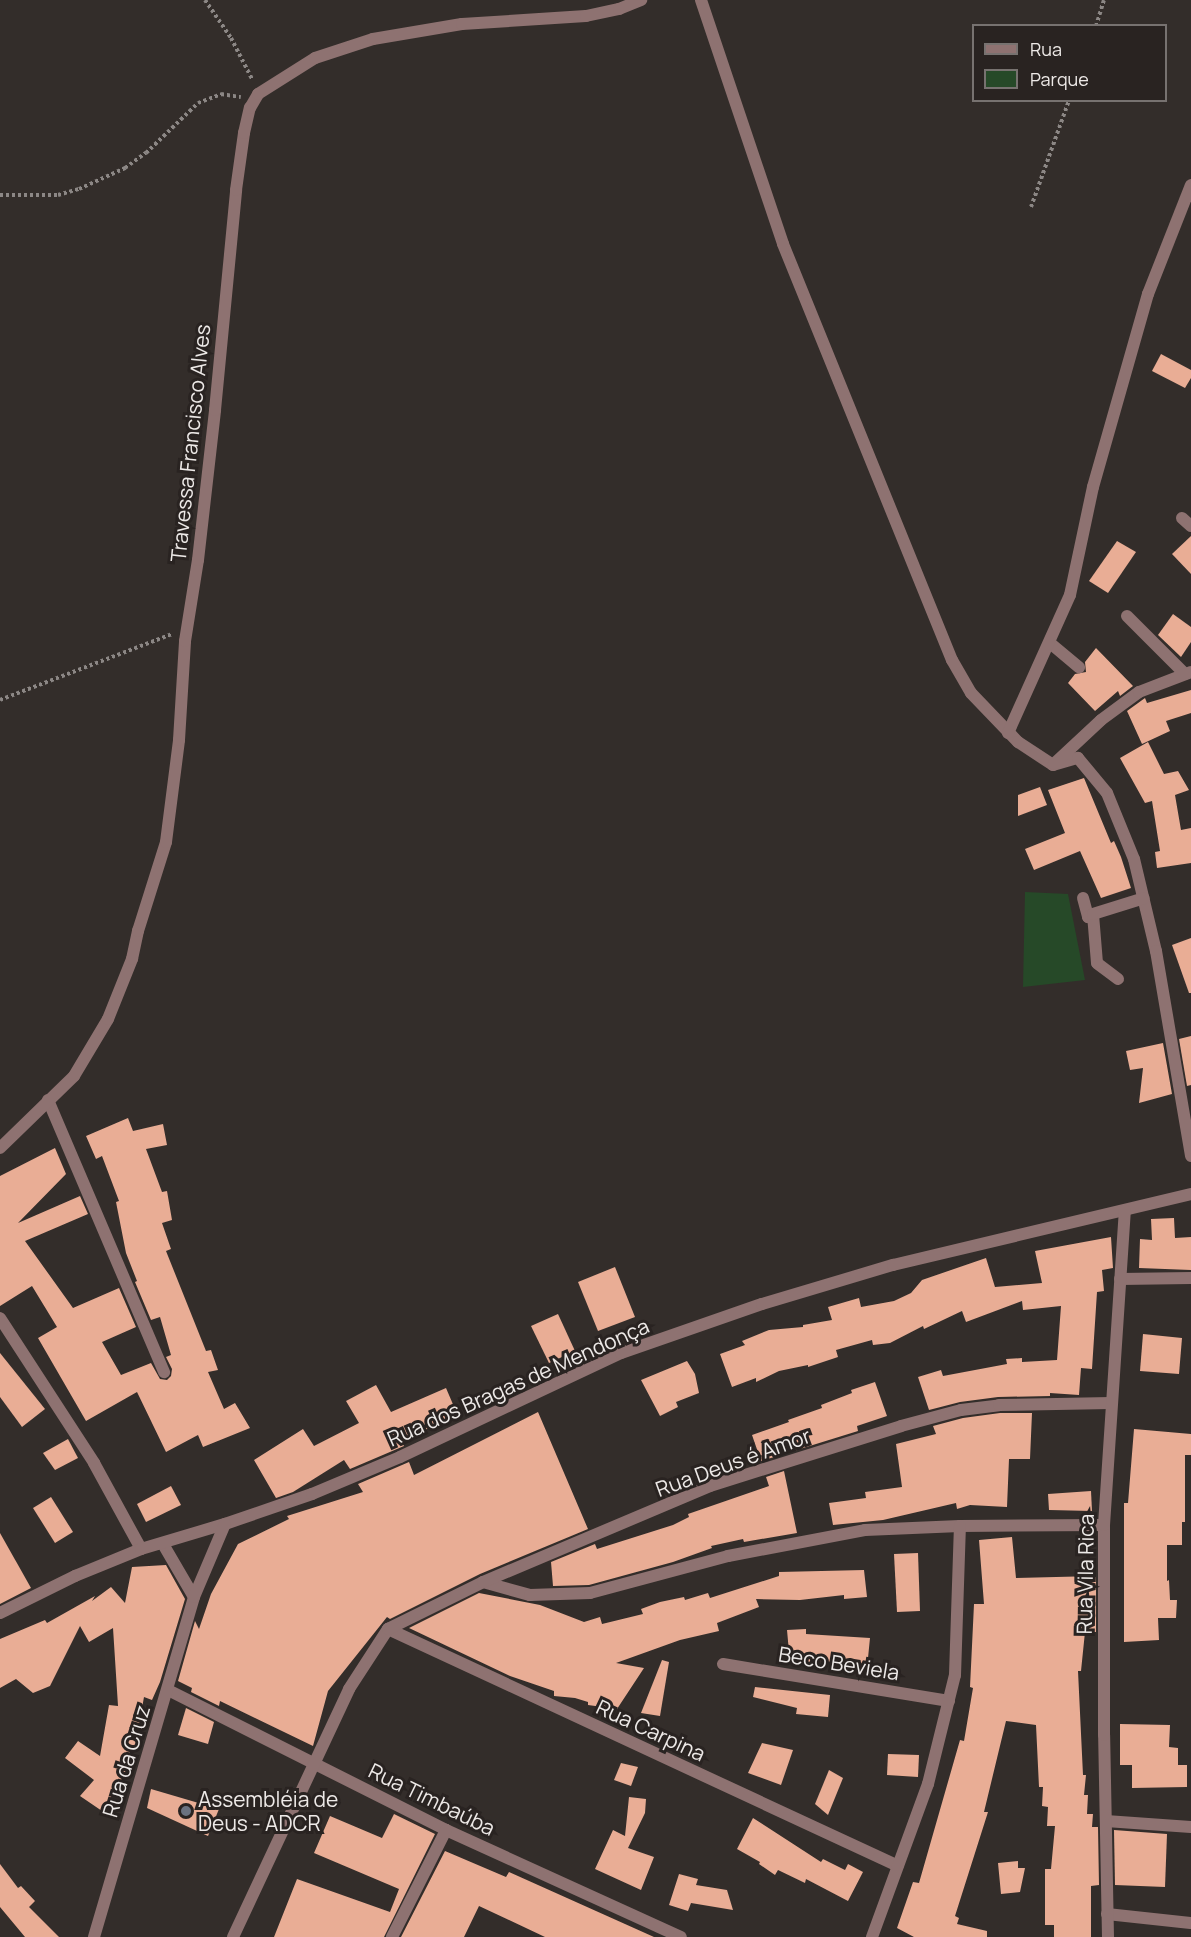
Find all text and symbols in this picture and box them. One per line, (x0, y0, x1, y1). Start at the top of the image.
legend (972, 24, 1167, 102)
text: Rua (1030, 37, 1062, 61)
text: Parque (1030, 67, 1089, 91)
street label: Travessa Francisco Alves (165, 323, 215, 563)
street label: Rua dos Bragas de Mendonça (383, 1313, 653, 1451)
street label: Rua Deus é Amor (652, 1422, 814, 1502)
street label: Rua Vila Rica (1071, 1513, 1099, 1635)
street label: Beco Beviela (777, 1641, 901, 1685)
street label: Rua Carpina (593, 1694, 709, 1766)
street label: Rua da Cruz (97, 1702, 155, 1820)
street label: Rua Timbaúba (365, 1758, 499, 1840)
place label: Assembléia de Deus - ADCR (198, 1786, 338, 1836)
marker: Assembléia de Deus - ADCR (179, 1804, 193, 1818)

